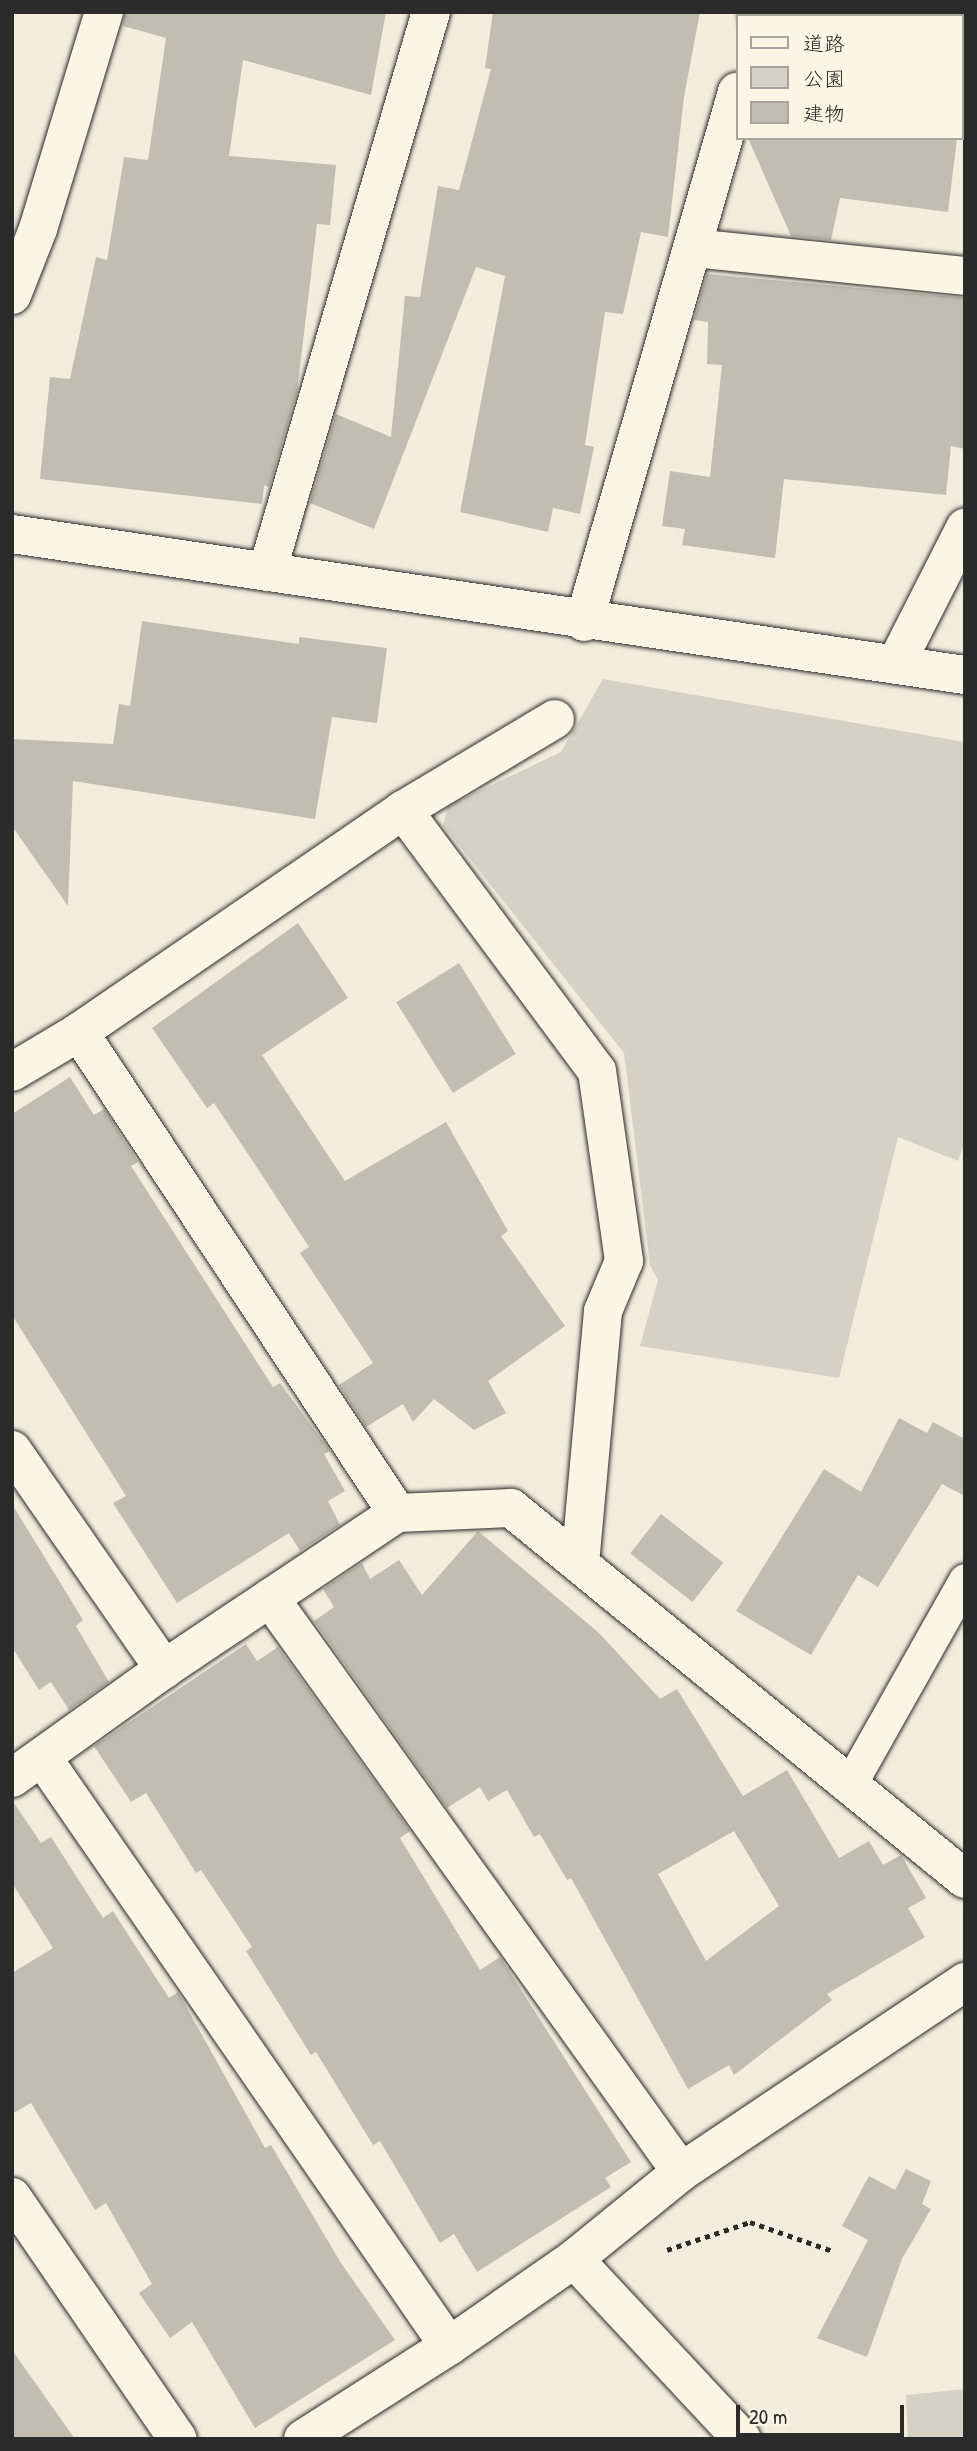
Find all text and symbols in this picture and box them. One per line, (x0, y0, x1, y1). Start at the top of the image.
legend (736, 14, 963, 140)
text: 道路 (803, 29, 845, 58)
text: 公園 (803, 64, 845, 93)
text: 建物 (803, 99, 845, 128)
scale bar (739, 2392, 907, 2436)
text: 20 m (749, 2402, 787, 2431)

